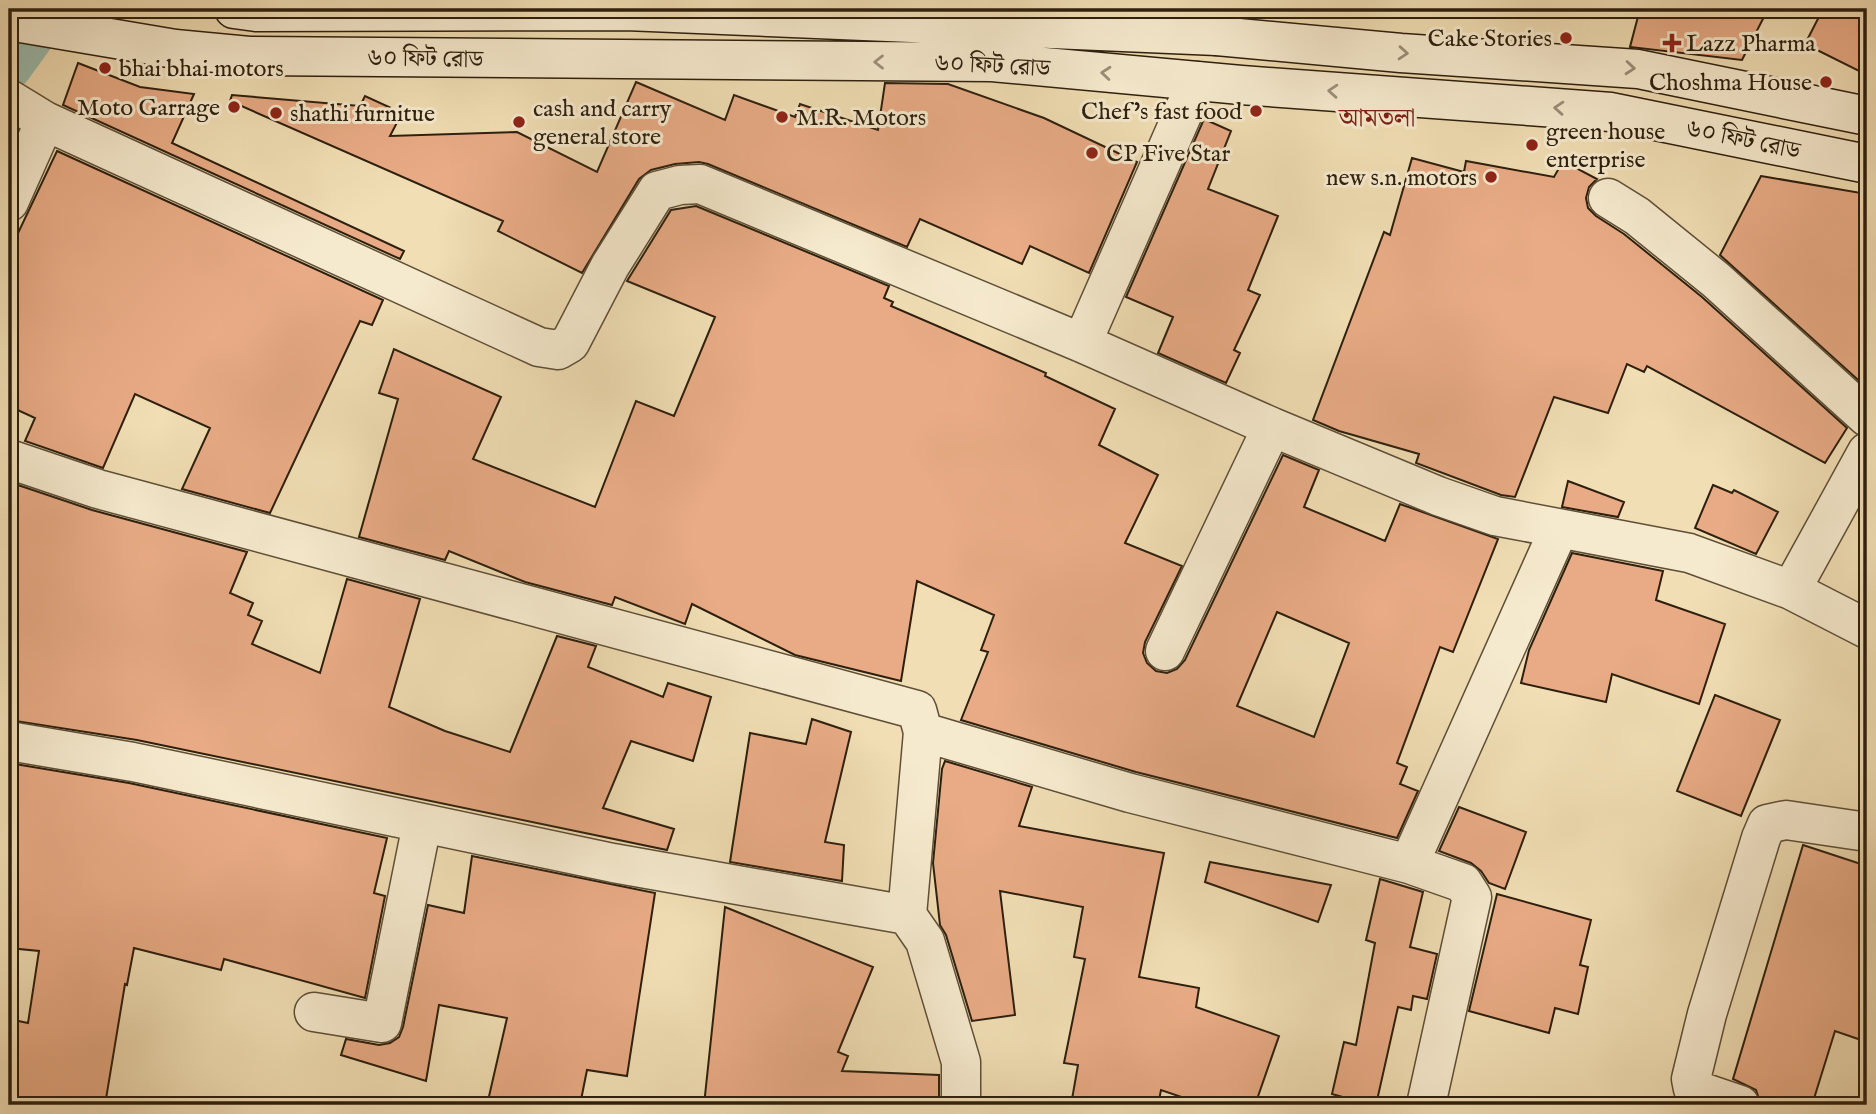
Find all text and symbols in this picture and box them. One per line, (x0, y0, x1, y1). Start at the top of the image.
place label: Cake Stories (1428, 24, 1552, 55)
place label: Lazz Pharma (1686, 29, 1816, 60)
marker: Cake Stories (1558, 30, 1574, 46)
marker: Lazz Pharma (1664, 35, 1680, 51)
street label: ৬০ ফিট রোড (366, 42, 485, 76)
one-way arrow (1398, 45, 1409, 60)
street label: ৬০ ফিট রোড (933, 47, 1052, 85)
place label: bhai bhai motors (119, 54, 284, 85)
one-way arrow (873, 54, 884, 69)
marker: bhai bhai motors (97, 60, 113, 76)
one-way arrow (1625, 60, 1636, 75)
one-way arrow (1100, 66, 1111, 81)
place label: Choshma House (1649, 68, 1812, 99)
marker: Choshma House (1818, 74, 1834, 90)
one-way arrow (1327, 84, 1338, 99)
place label: Moto Garrage (77, 93, 220, 124)
place label: cash and carry general store (533, 94, 672, 153)
place label: Chef's fast food (1081, 97, 1242, 128)
marker: Moto Garrage (226, 99, 242, 115)
place label: shathi furnitue (290, 99, 435, 130)
one-way arrow (1554, 101, 1565, 116)
district label: আমতলা (1338, 102, 1415, 135)
place label: M.R. Motors (796, 103, 926, 134)
marker: Chef's fast food (1248, 103, 1264, 119)
marker: shathi furnitue (268, 105, 284, 121)
marker: M.R. Motors (774, 109, 790, 125)
street label: ৬০ ফিট রোড (1682, 112, 1804, 168)
marker: cash and carry general store (511, 114, 527, 130)
place label: green house enterprise (1546, 117, 1665, 176)
marker: green house enterprise (1524, 137, 1540, 153)
place label: CP Five Star (1106, 139, 1230, 170)
marker: CP Five Star (1084, 145, 1100, 161)
place label: new s.n. motors (1326, 163, 1477, 194)
marker: new s.n. motors (1483, 169, 1499, 185)

